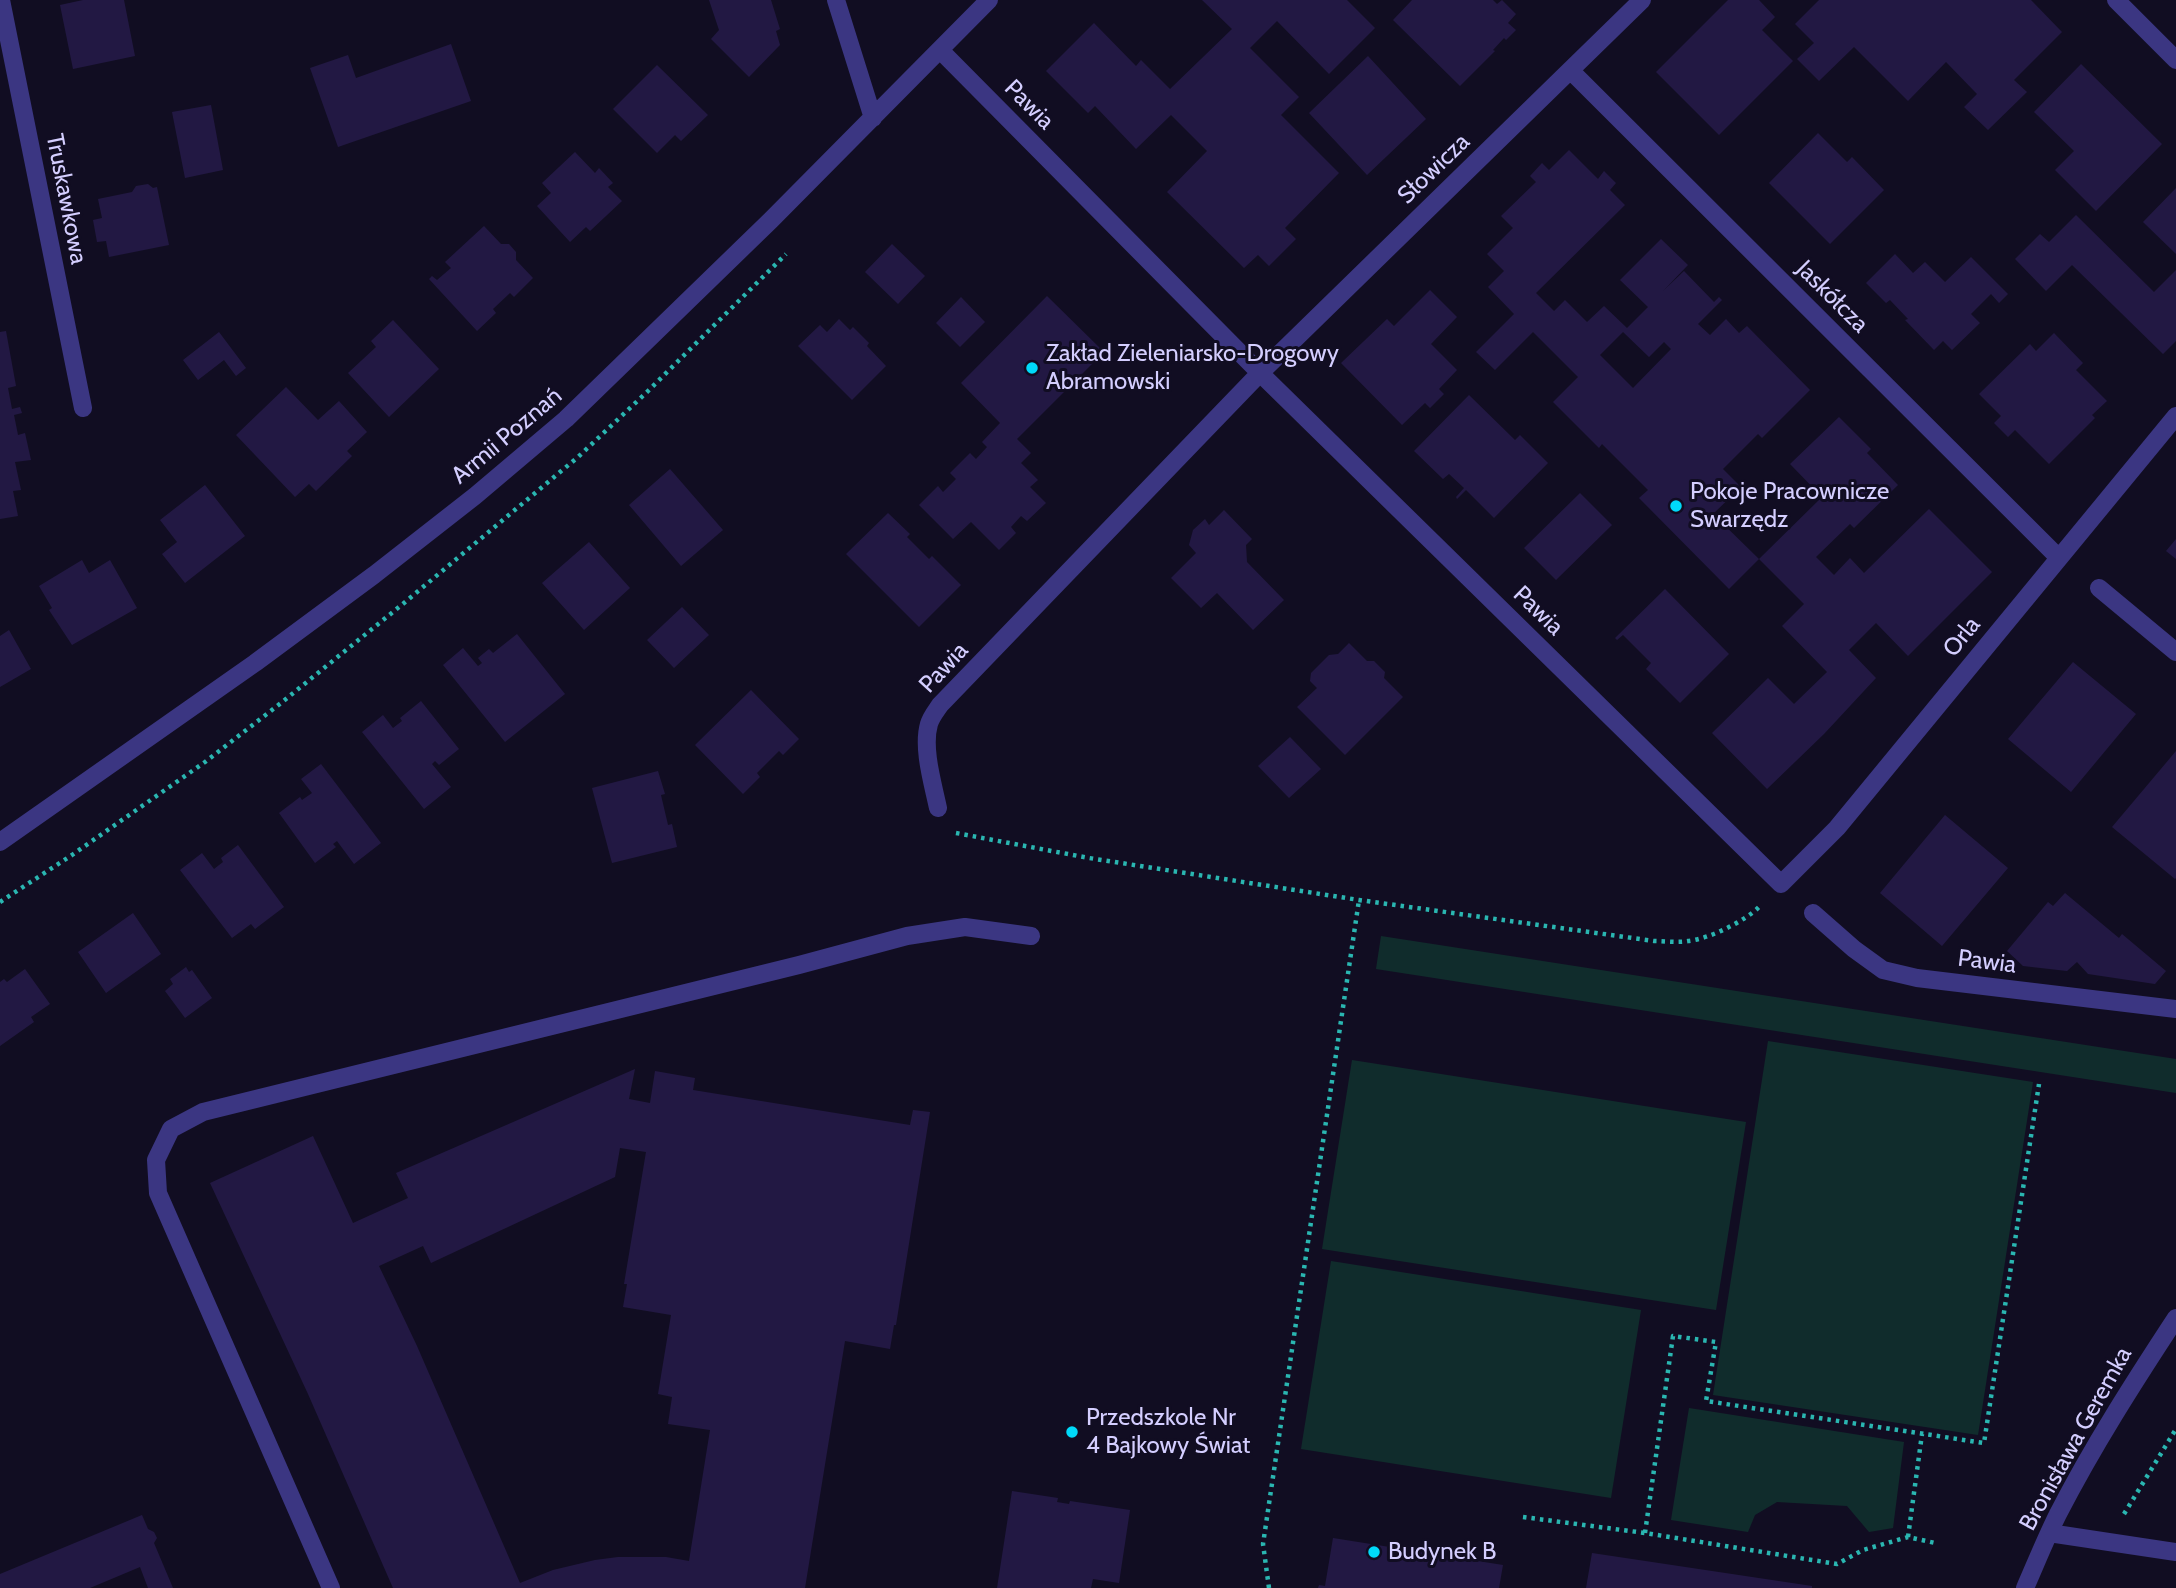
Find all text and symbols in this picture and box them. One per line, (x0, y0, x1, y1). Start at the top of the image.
street label: Pawia (998, 74, 1060, 136)
street label: Słowicza (1392, 128, 1476, 210)
street label: Truskawkowa (39, 131, 93, 267)
street label: Jaskółcza (1790, 255, 1874, 339)
place label: Zakład Zieleniarsko-Drogowy Abramowski (1046, 340, 1339, 396)
marker: Zakład Zieleniarsko-Drogowy Abramowski (1024, 360, 1040, 376)
street label: Armii Poznań (446, 382, 568, 490)
place label: Pokoje Pracownicze Swarzędz (1690, 478, 1889, 534)
marker: Pokoje Pracownicze Swarzędz (1668, 498, 1684, 514)
street label: Pawia (1507, 580, 1569, 642)
street label: Orla (1937, 611, 1987, 663)
street label: Pawia (913, 637, 975, 699)
street label: Pawia (1956, 944, 2018, 980)
street label: Bronisława Geremka (2014, 1342, 2138, 1536)
place label: Przedszkole Nr 4 Bajkowy Świat (1086, 1404, 1250, 1460)
marker: Przedszkole Nr 4 Bajkowy Świat (1064, 1424, 1080, 1440)
place label: Budynek B (1388, 1538, 1496, 1566)
marker: Budynek B (1366, 1544, 1382, 1560)

